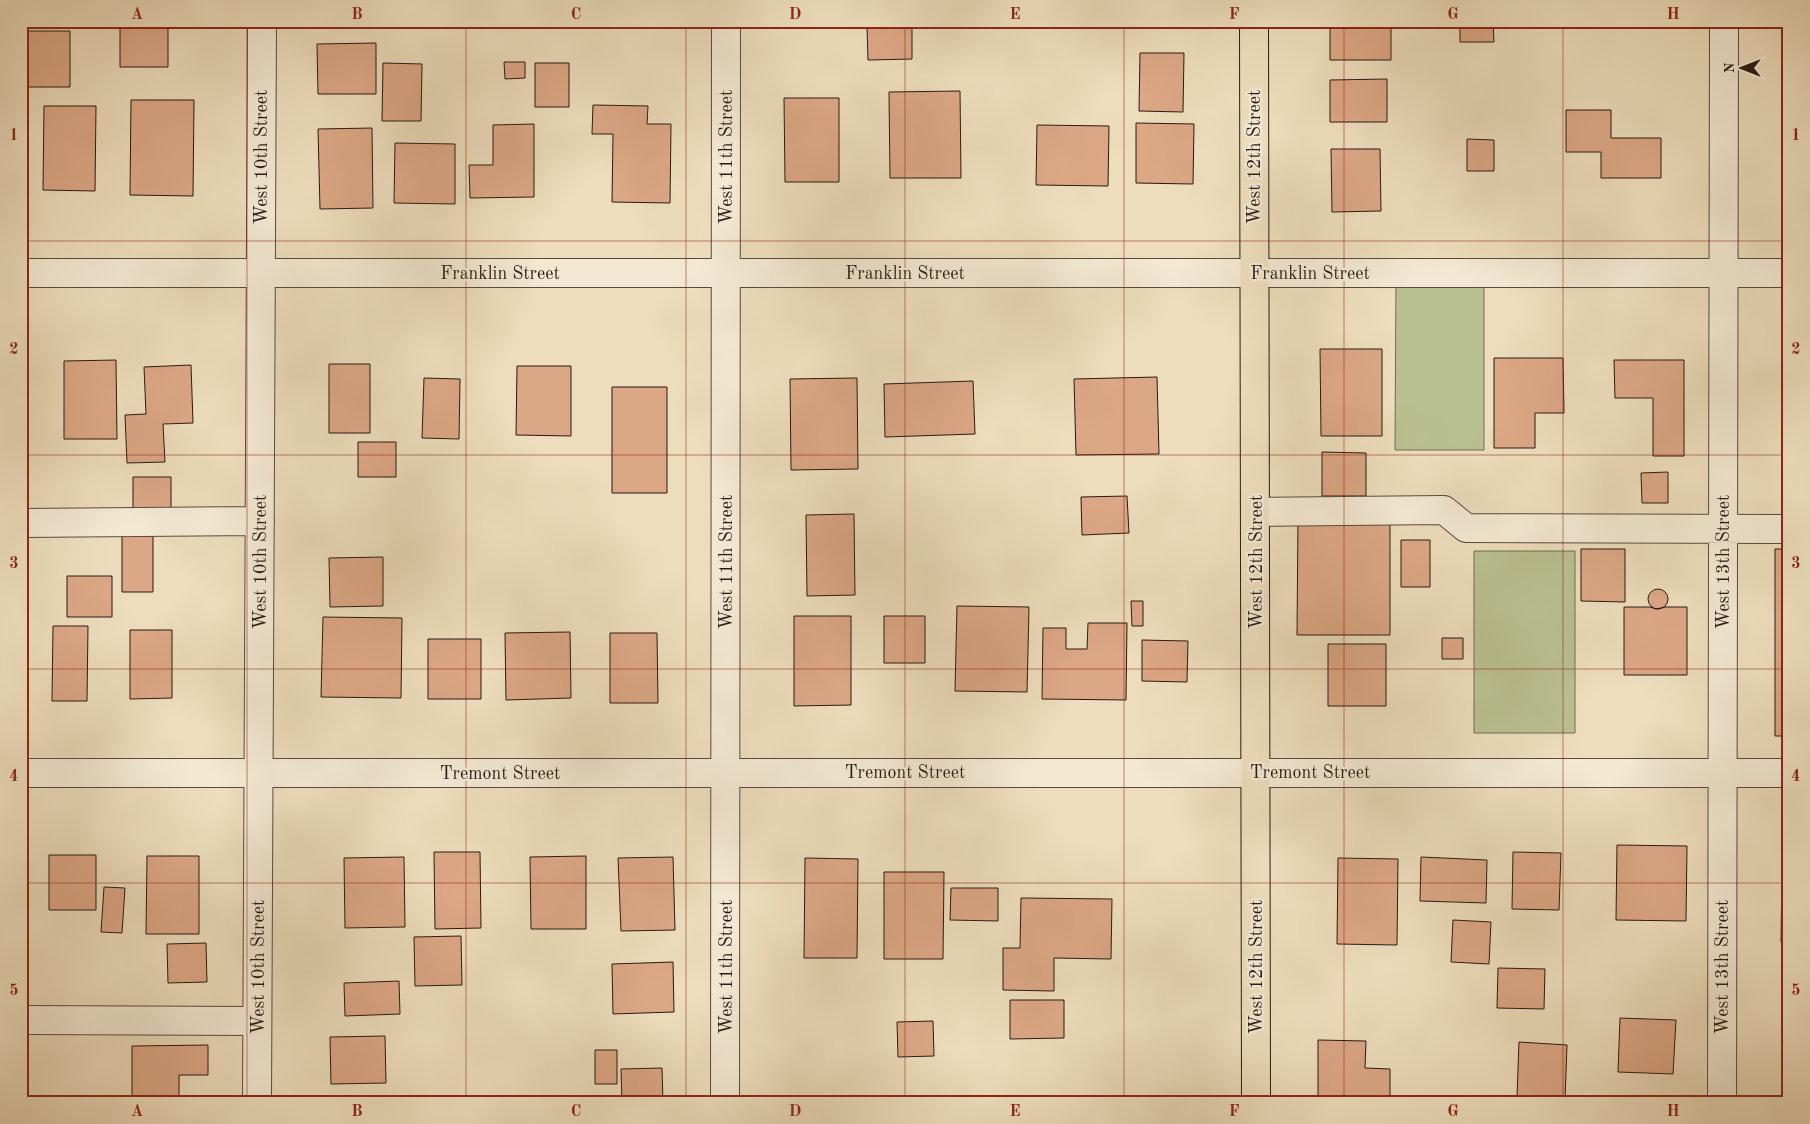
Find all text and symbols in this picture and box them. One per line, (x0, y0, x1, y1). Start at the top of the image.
text: A (131, 7, 143, 23)
text: B (351, 7, 363, 23)
text: C (571, 7, 581, 23)
text: D (789, 7, 801, 23)
text: E (1009, 7, 1021, 23)
text: F (1229, 7, 1240, 23)
text: G (1447, 7, 1459, 23)
text: H (1666, 7, 1680, 23)
north arrow (1718, 42, 1768, 92)
text: N (1723, 62, 1737, 73)
street label: West 10th Street (253, 90, 271, 224)
street label: West 11th Street (718, 90, 736, 224)
street label: West 12th Street (1246, 90, 1264, 224)
text: 1 (9, 128, 19, 144)
text: 1 (1791, 128, 1801, 144)
street label: Franklin Street (440, 265, 560, 283)
street label: Franklin Street (845, 265, 965, 283)
street label: Franklin Street (1250, 265, 1370, 283)
text: 2 (9, 342, 19, 358)
text: 2 (1791, 342, 1801, 358)
street label: West 10th Street (252, 495, 270, 629)
street label: West 11th Street (718, 495, 736, 629)
street label: West 12th Street (1248, 495, 1266, 629)
street label: West 13th Street (1715, 495, 1733, 629)
text: 3 (9, 556, 19, 572)
text: 3 (1791, 556, 1801, 572)
street label: Tremont Street (845, 764, 965, 782)
street label: Tremont Street (1250, 764, 1370, 782)
street label: Tremont Street (440, 765, 560, 783)
text: 4 (9, 769, 19, 785)
text: 4 (1791, 769, 1801, 785)
street label: West 10th Street (250, 900, 268, 1034)
street label: West 11th Street (718, 900, 736, 1034)
street label: West 12th Street (1248, 900, 1266, 1034)
street label: West 13th Street (1714, 900, 1732, 1034)
text: 5 (9, 983, 19, 999)
text: 5 (1791, 983, 1801, 999)
text: A (131, 1104, 143, 1120)
text: B (351, 1104, 363, 1120)
text: C (571, 1104, 581, 1120)
text: D (789, 1104, 801, 1120)
text: E (1009, 1104, 1021, 1120)
text: F (1229, 1104, 1240, 1120)
text: G (1447, 1104, 1459, 1120)
text: H (1666, 1104, 1680, 1120)

